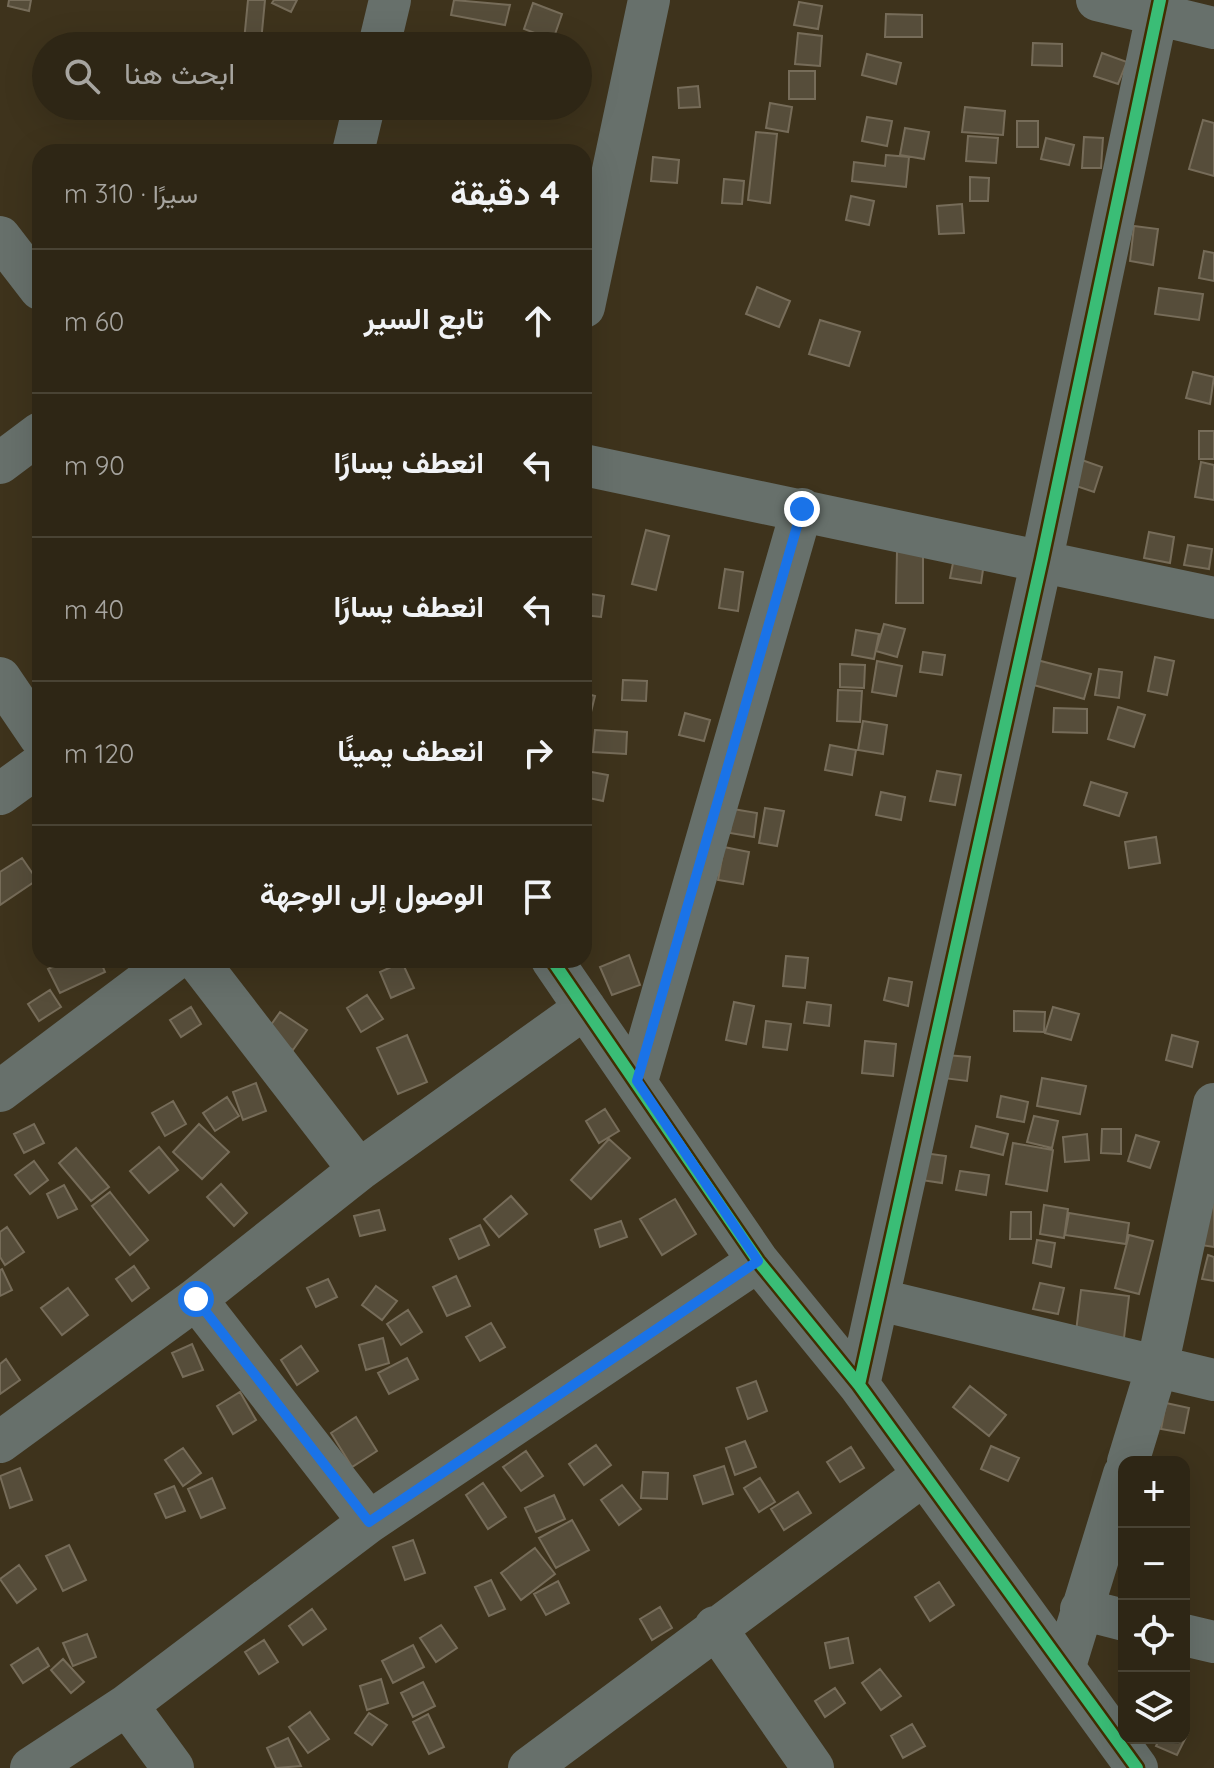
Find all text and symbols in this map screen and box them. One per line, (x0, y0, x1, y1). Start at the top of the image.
search box (32, 32, 592, 120)
icon: search (60, 54, 104, 98)
text: ابحث هنا (124, 54, 235, 92)
text: 4 دقيقة (450, 171, 560, 214)
text: سيرًا · 310 m (64, 177, 198, 210)
text: تابع السير (364, 299, 484, 337)
icon: ahead (516, 299, 560, 343)
text: 60 m (64, 305, 124, 338)
text: انعطف يسارًا (334, 443, 484, 481)
icon: left (516, 443, 560, 487)
text: 90 m (64, 449, 125, 482)
route end (784, 491, 820, 527)
text: انعطف يسارًا (334, 587, 484, 625)
icon: left (516, 587, 560, 631)
text: 40 m (64, 593, 124, 626)
text: انعطف يمينًا (337, 731, 484, 769)
icon: right (516, 731, 560, 775)
text: 120 m (64, 737, 134, 770)
text: الوصول إلى الوجهة (260, 875, 484, 913)
icon: arrive (516, 875, 560, 919)
route start (178, 1281, 214, 1317)
map controls (1118, 1456, 1190, 1744)
button: + (1118, 1456, 1190, 1528)
button: − (1118, 1528, 1190, 1600)
button: locate (1118, 1600, 1190, 1672)
button: layers (1118, 1672, 1190, 1744)

